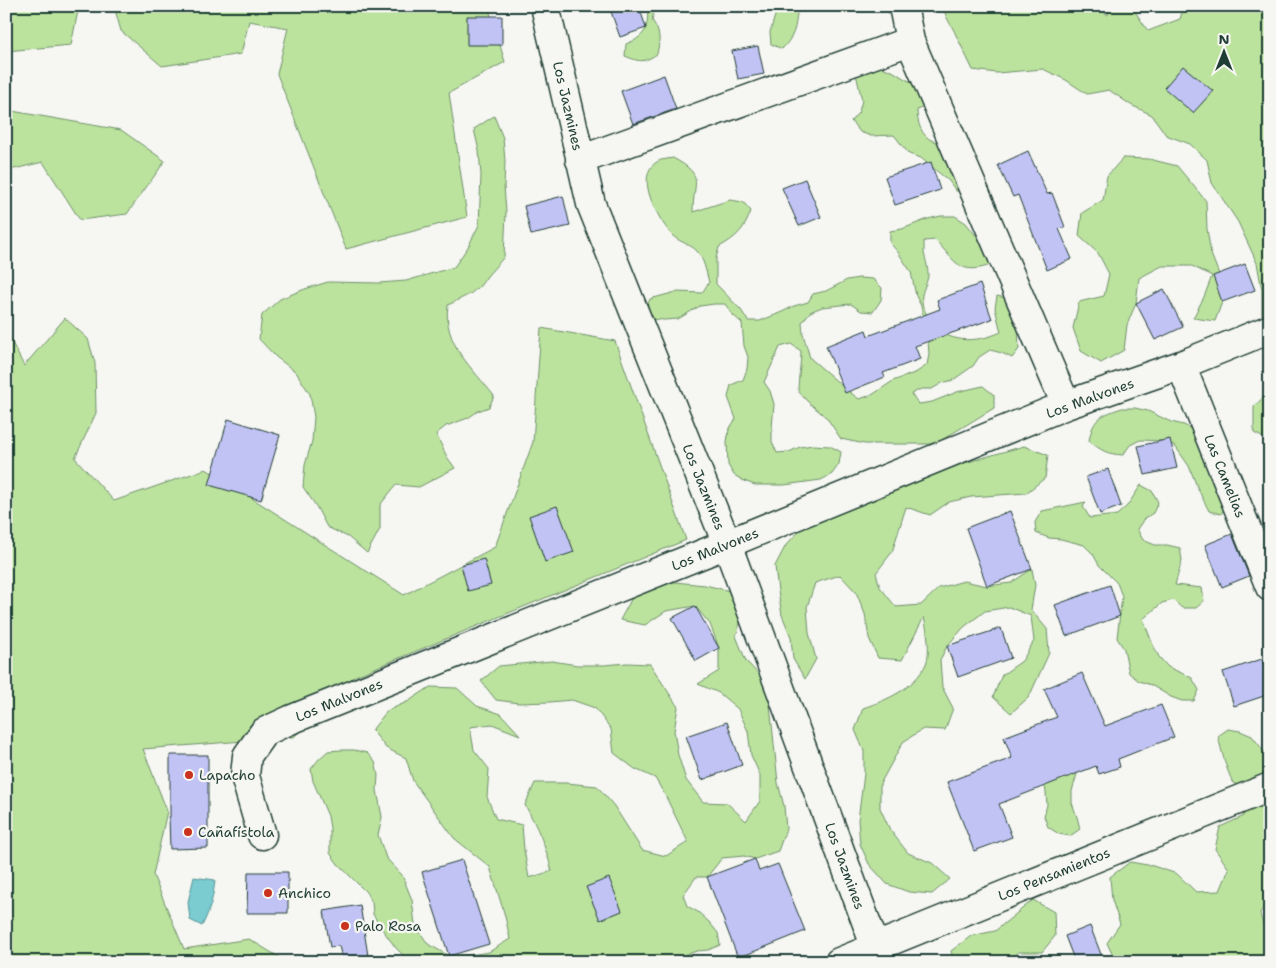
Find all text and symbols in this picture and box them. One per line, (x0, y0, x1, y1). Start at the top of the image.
north arrow (1198, 28, 1248, 78)
text: N (1218, 30, 1230, 48)
street label: Los Jazmines (549, 60, 587, 153)
street label: Los Malvones (1044, 374, 1137, 422)
street label: Las Camelias (1200, 432, 1250, 520)
street label: Los Jazmines (679, 441, 729, 533)
street label: Los Malvones (669, 523, 761, 575)
street label: Los Malvones (293, 674, 385, 726)
place label: Lapacho (199, 766, 256, 784)
marker: Lapacho (183, 769, 195, 781)
street label: Los Jazmines (821, 820, 869, 912)
place label: Cañafístola (198, 823, 275, 841)
marker: Cañafístola (182, 826, 194, 838)
street label: Los Pensamientos (995, 843, 1113, 905)
place label: Anchico (278, 884, 331, 902)
marker: Anchico (262, 887, 274, 899)
place label: Palo Rosa (355, 917, 422, 935)
marker: Palo Rosa (339, 920, 351, 932)

